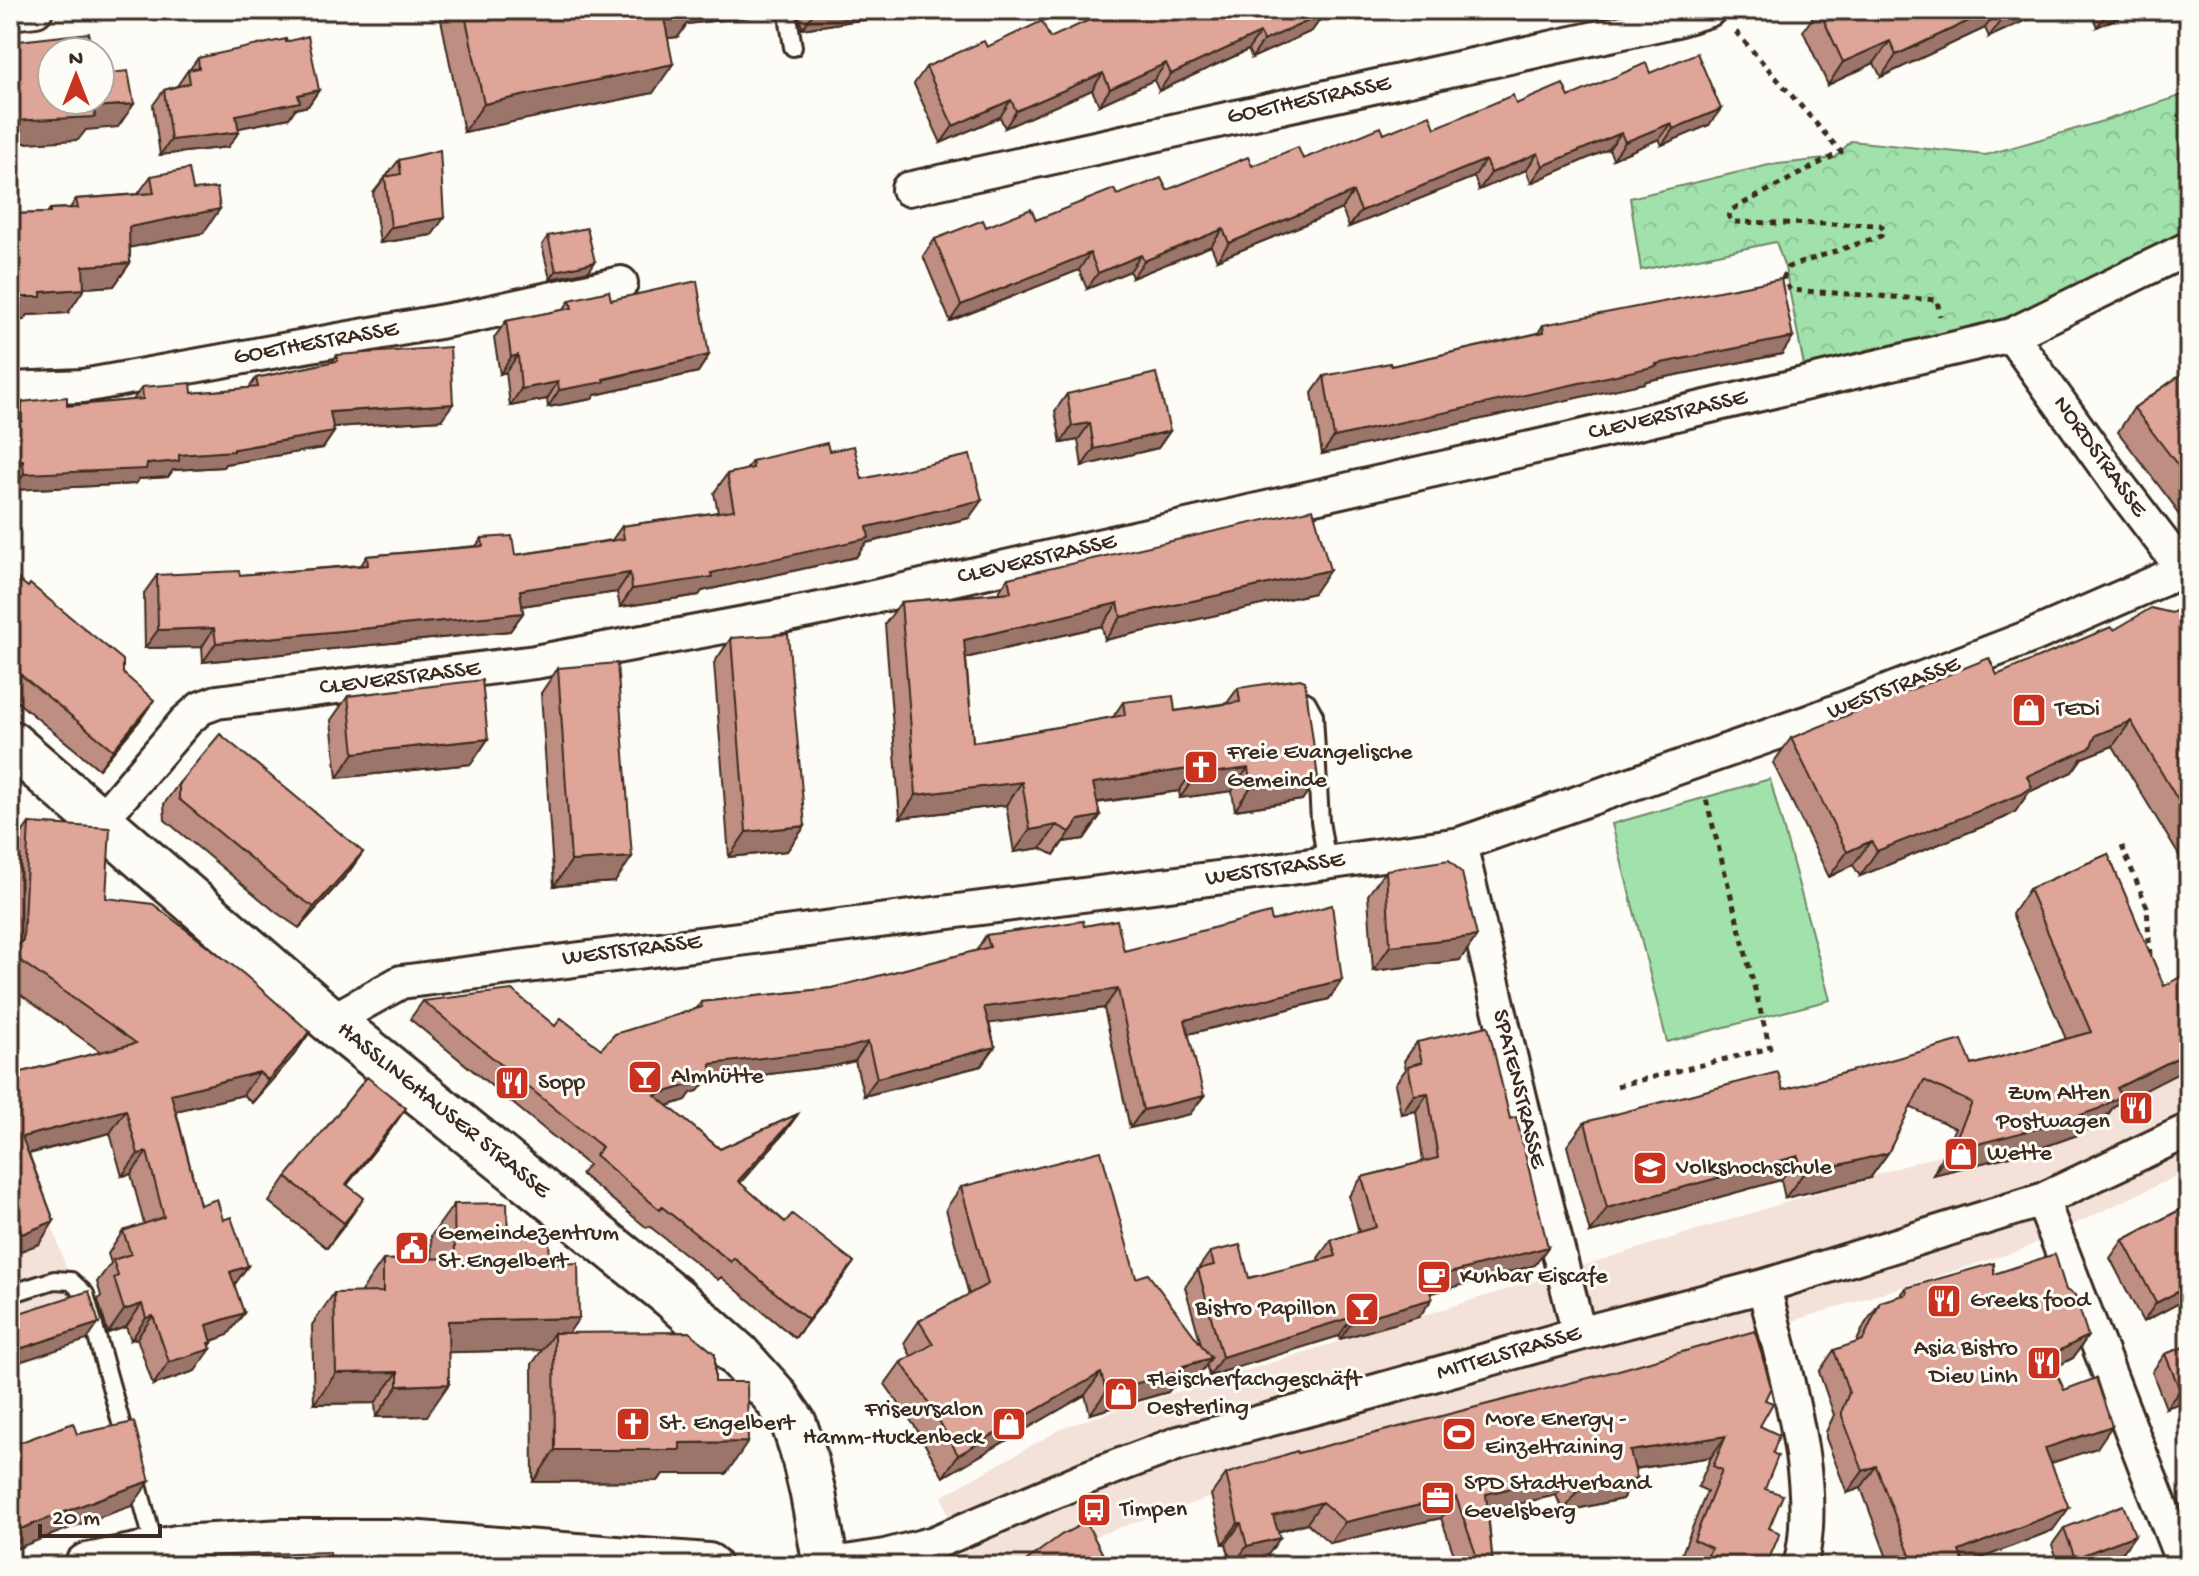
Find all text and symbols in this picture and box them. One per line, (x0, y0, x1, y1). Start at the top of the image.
north arrow (36, 36, 116, 116)
text: N (69, 47, 83, 73)
street label: GOETHESTRASSE (1224, 69, 1395, 133)
street label: GOETHESTRASSE (231, 315, 402, 373)
street label: CLEVERSTRASSE (1586, 383, 1751, 448)
street label: NORDSTRASSE (2045, 391, 2153, 524)
street label: CLEVERSTRASSE (955, 527, 1120, 592)
street label: WESTSTRASSE (1823, 650, 1966, 728)
street label: CLEVERSTRASSE (318, 655, 483, 703)
shop icon: TEDi (2010, 691, 2048, 729)
place label: TEDi (2053, 696, 2100, 725)
place label: Freie Evangelische Gemeinde (1226, 739, 1413, 796)
church icon: Freie Evangelische Gemeinde (1182, 748, 1220, 786)
street label: WESTSTRASSE (1204, 846, 1347, 894)
street label: WESTSTRASSE (561, 928, 704, 974)
street label: SPATENSTRASSE (1484, 1007, 1552, 1172)
street label: HASSLINGHAUSER STRASSE (331, 1016, 556, 1207)
bar icon: Almhütte (626, 1058, 664, 1096)
place label: Almhütte (671, 1063, 764, 1092)
restaurant icon: Sopp (493, 1064, 531, 1102)
place label: Sopp (538, 1069, 585, 1098)
place label: Zum Alten Postwagen (1995, 1080, 2111, 1137)
restaurant icon: Zum Alten Postwagen (2117, 1089, 2155, 1127)
shop icon: Wette (1942, 1135, 1980, 1173)
place label: Wette (1987, 1140, 2052, 1169)
school or university icon: Volkshochschule (1631, 1149, 1669, 1187)
place label: Volkshochschule (1675, 1154, 1832, 1183)
place label: Gemeindezentrum St.Engelbert (438, 1220, 619, 1277)
public building icon: Gemeindezentrum St.Engelbert (393, 1229, 431, 1267)
cafe icon: Kuhbar Eiscafe (1415, 1258, 1453, 1296)
place label: Kuhbar Eiscafe (1460, 1263, 1608, 1292)
restaurant icon: Greeks food (1925, 1282, 1963, 1320)
place label: Greeks food (1970, 1287, 2092, 1316)
bar icon: Bistro Papillon (1343, 1290, 1381, 1328)
place label: Bistro Papillon (1194, 1295, 1337, 1324)
street label: MITTELSTRASSE (1433, 1319, 1586, 1388)
place label: Asia Bistro Dieu Linh (1914, 1335, 2018, 1392)
restaurant icon: Asia Bistro Dieu Linh (2025, 1344, 2063, 1382)
place label: Fleischerfachgeschäft Oesterling (1146, 1366, 1363, 1423)
shop icon: Fleischerfachgeschäft Oesterling (1102, 1375, 1140, 1413)
place label: Friseursalon Hamm-Huckenbeck (803, 1396, 985, 1453)
church icon: St. Engelbert (614, 1405, 652, 1443)
shop icon: Friseursalon Hamm-Huckenbeck (990, 1405, 1028, 1443)
place label: More Energy - Einzeltraining (1485, 1406, 1627, 1463)
place label: St. Engelbert (659, 1410, 796, 1439)
sports icon: More Energy - Einzeltraining (1440, 1415, 1478, 1453)
place label: SPD Stadtverband Gevelsberg (1464, 1470, 1653, 1527)
office icon: SPD Stadtverband Gevelsberg (1419, 1479, 1457, 1517)
scale bar (40, 1488, 160, 1538)
bus stop icon: Timpen (1075, 1491, 1113, 1529)
place label: Timpen (1118, 1496, 1188, 1525)
text: 20 m (52, 1505, 100, 1534)

